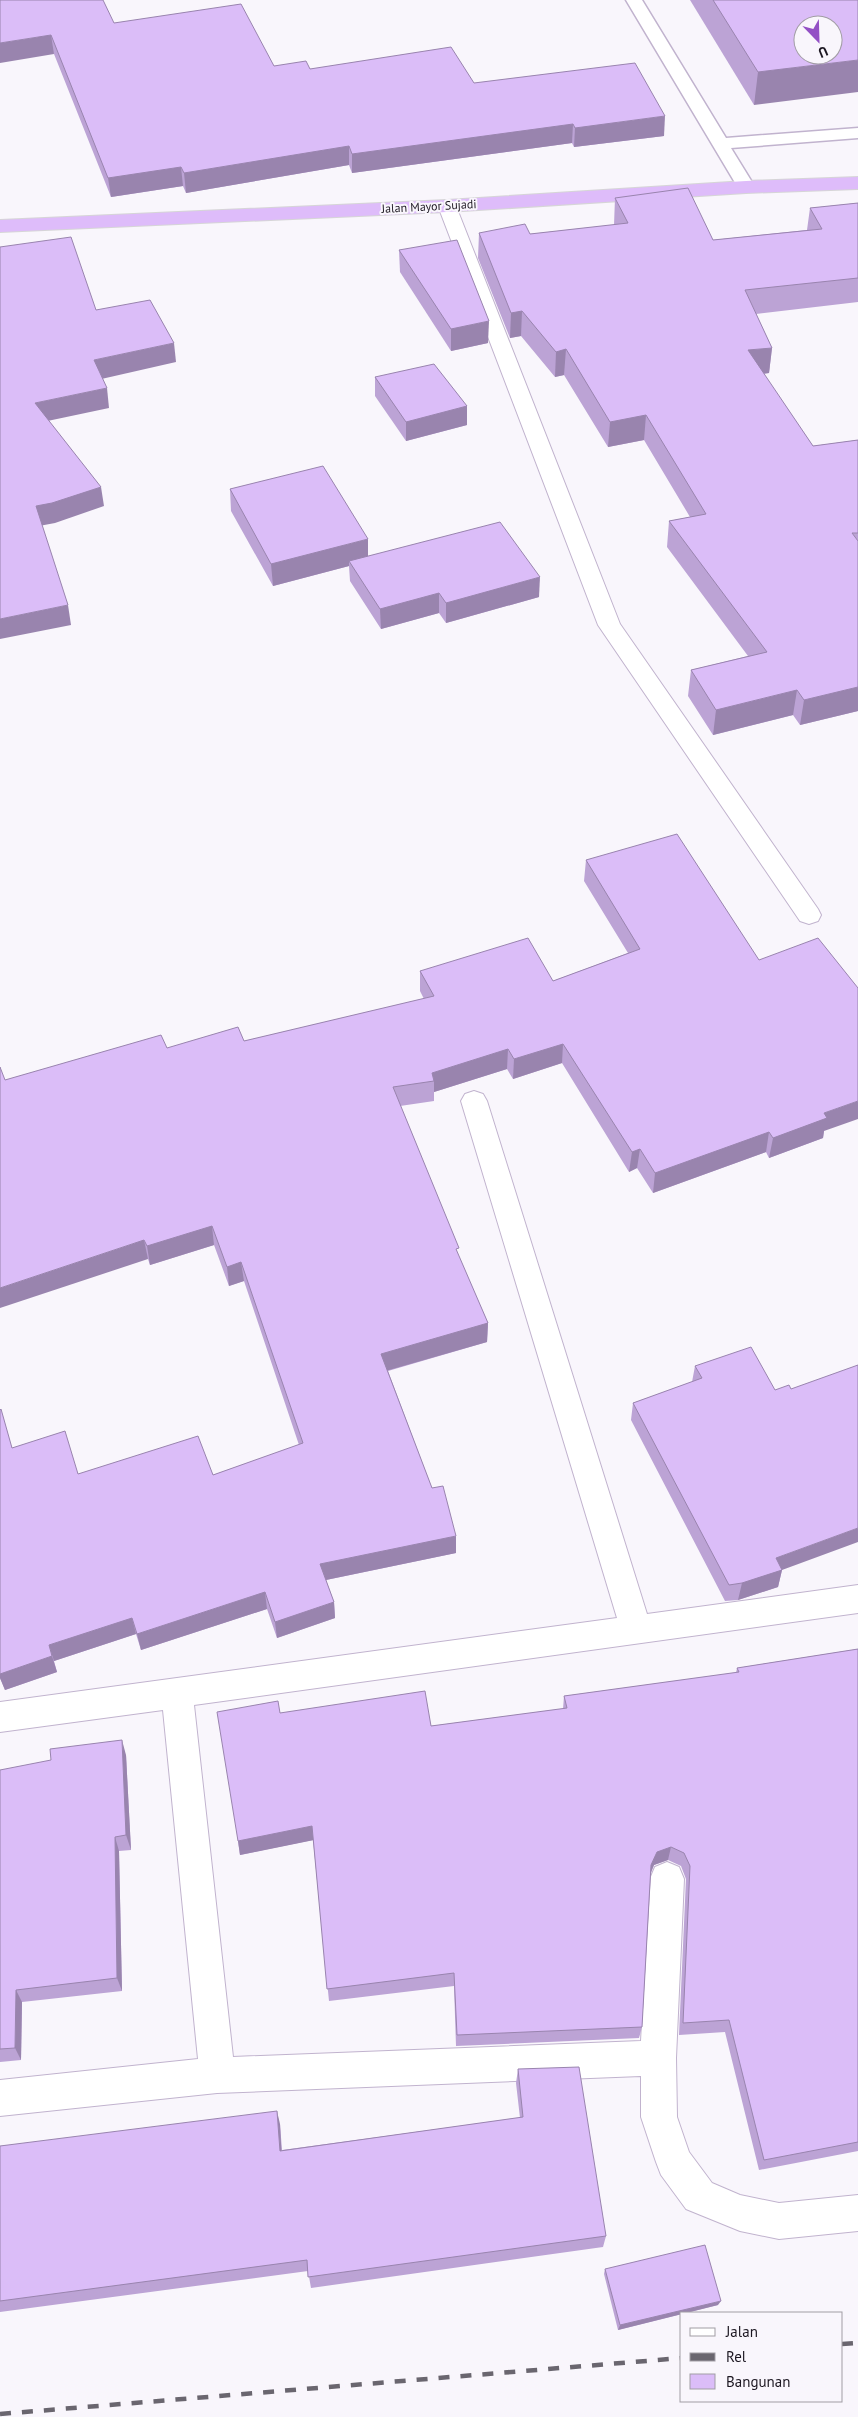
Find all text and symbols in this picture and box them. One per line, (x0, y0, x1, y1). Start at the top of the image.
north arrow (793, 15, 843, 65)
text: U (816, 42, 831, 62)
street label: Jalan Mayor Sujadi (380, 196, 477, 216)
legend (680, 2312, 843, 2402)
text: Jalan (725, 2322, 758, 2341)
text: Rel (726, 2347, 747, 2366)
text: Bangunan (726, 2372, 790, 2391)

